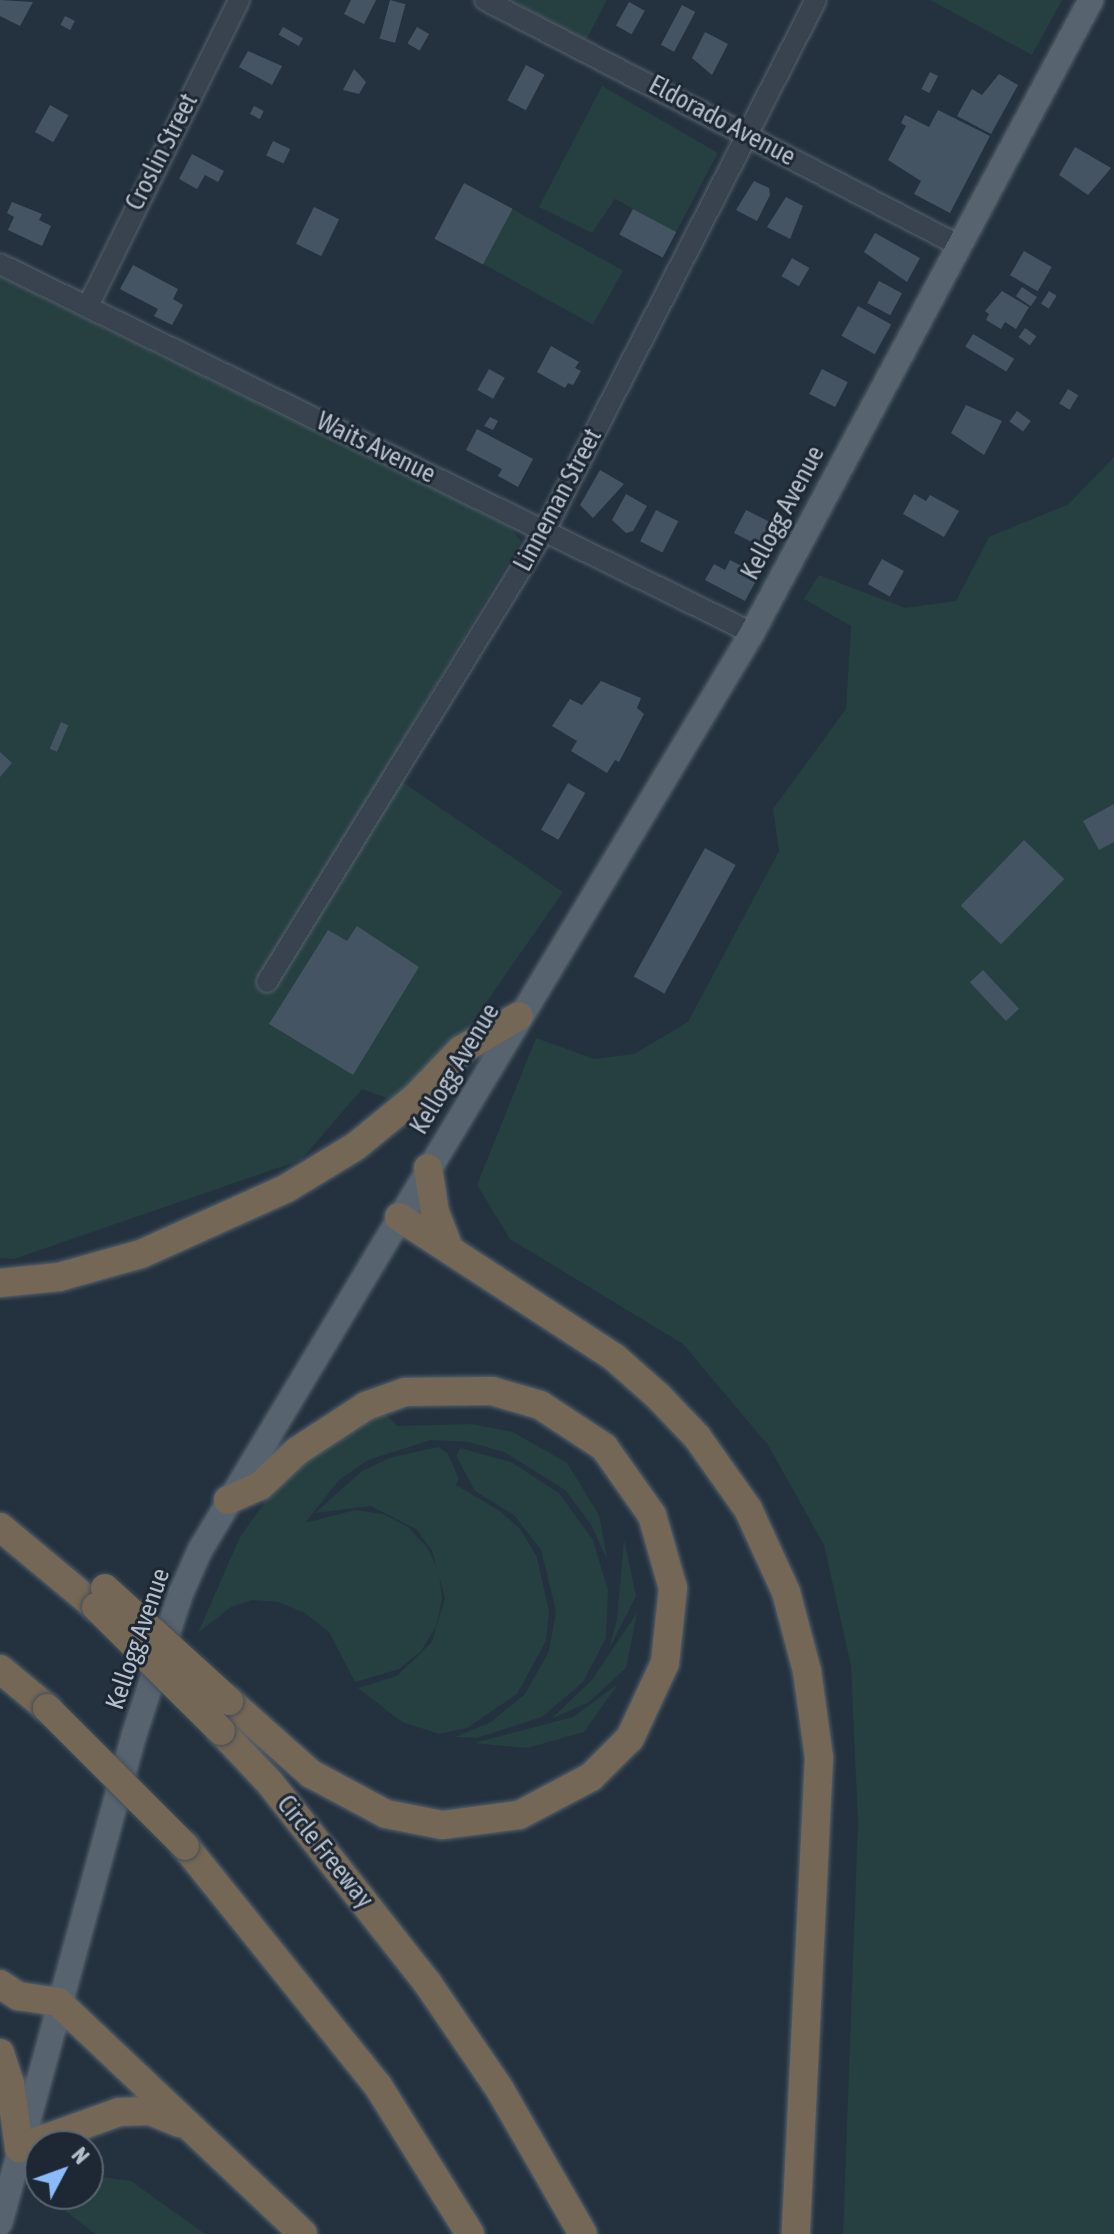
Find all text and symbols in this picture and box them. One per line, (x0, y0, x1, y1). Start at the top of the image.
street label: Eldorado Avenue (643, 69, 801, 173)
street label: Croslin Street (119, 88, 205, 216)
street label: Waits Avenue (311, 406, 441, 490)
street label: Linneman Street (507, 423, 609, 577)
street label: Kellogg Avenue (735, 441, 831, 585)
street label: Kellogg Avenue (404, 998, 506, 1140)
street label: Kellogg Avenue (99, 1564, 177, 1714)
street label: Circle Freeway (270, 1789, 380, 1915)
north arrow (24, 2130, 104, 2210)
text: N (67, 2142, 95, 2169)

